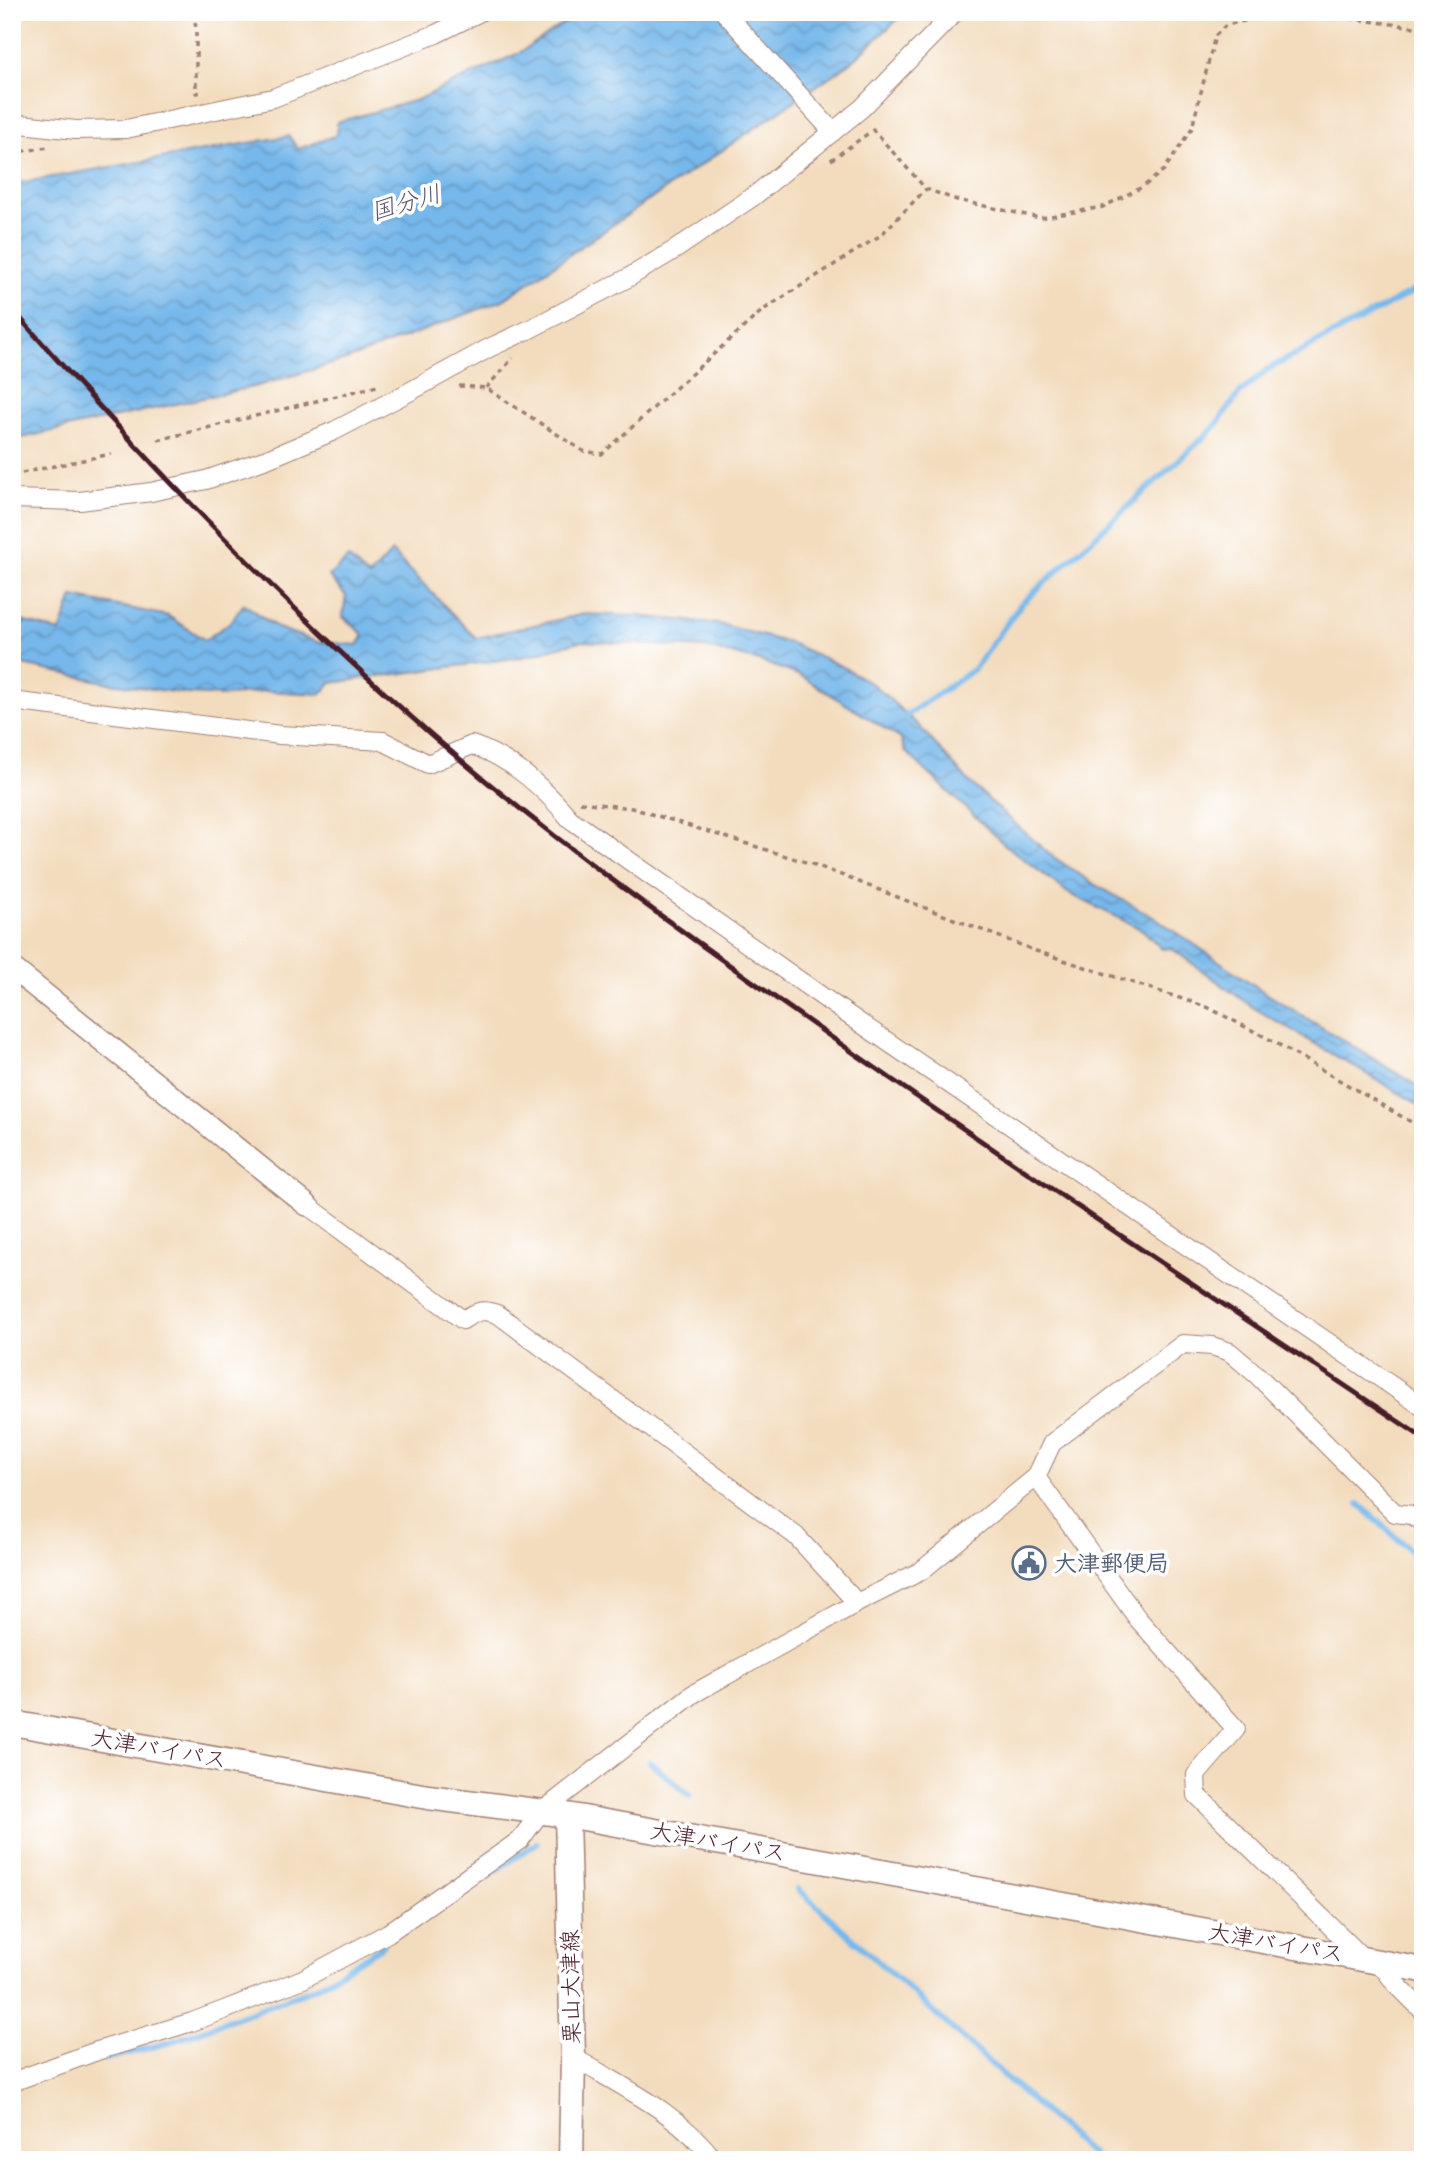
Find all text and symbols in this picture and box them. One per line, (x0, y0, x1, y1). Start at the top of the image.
water label: 国分川 (367, 179, 445, 227)
public building icon: 大津郵便局 (1010, 1544, 1048, 1582)
place label: 大津郵便局 (1054, 1549, 1169, 1578)
street label: 大津バイパス (89, 1723, 229, 1775)
street label: 大津バイパス (648, 1816, 788, 1868)
street label: 大津バイパス (1206, 1917, 1346, 1969)
street label: 栗山大津線 (555, 1929, 587, 2045)

